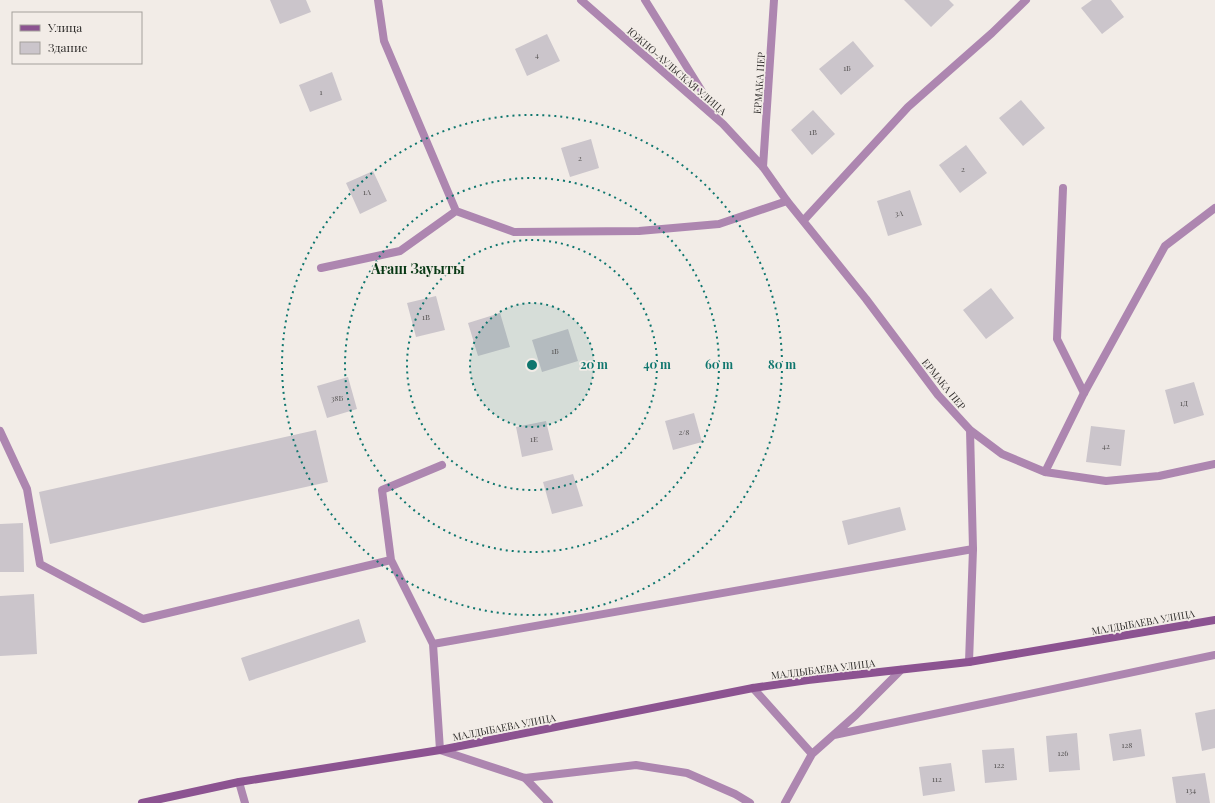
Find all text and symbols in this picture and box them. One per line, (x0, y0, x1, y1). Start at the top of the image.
legend (12, 12, 142, 64)
text: Улица (47, 19, 82, 35)
street label: ЮЖНО-АУЛЬСКАЯ УЛИЦА (624, 24, 730, 118)
text: Здание (48, 39, 88, 55)
house number: 4 (535, 49, 539, 60)
street label: ЕРМАКА ПЕР (750, 51, 768, 114)
house number: 1Б (843, 62, 851, 73)
house number: 1 (320, 86, 323, 97)
house number: 1В (809, 126, 817, 137)
house number: 2 (578, 152, 582, 163)
house number: 2 (961, 163, 965, 174)
house number: 1А (363, 186, 372, 197)
house number: 3А (895, 207, 904, 218)
district label: Ағаш Зауыты (370, 259, 465, 278)
house number: 1В (422, 311, 430, 322)
house number: 1Б (551, 345, 559, 356)
street label: ЕРМАКА ПЕР (919, 355, 969, 413)
text: 20 m (580, 356, 608, 372)
text: 40 m (643, 356, 671, 372)
text: 60 m (705, 356, 733, 372)
text: 80 m (768, 356, 796, 372)
centre of rings (525, 358, 539, 372)
house number: 38Б (331, 392, 343, 403)
house number: 1Д (1180, 397, 1188, 408)
house number: 2/8 (679, 426, 689, 437)
house number: 1Е (530, 433, 538, 444)
house number: 42 (1102, 440, 1110, 451)
street label: МАЛДЫБАЕВА УЛИЦА (1090, 606, 1196, 638)
street label: МАЛДЫБАЕВА УЛИЦА (770, 656, 876, 682)
street label: МАЛДЫБАЕВА УЛИЦА (451, 710, 557, 744)
house number: 128 (1122, 739, 1132, 750)
house number: 126 (1058, 747, 1068, 758)
house number: 122 (994, 759, 1004, 770)
house number: 112 (932, 773, 942, 784)
house number: 134 (1186, 784, 1196, 795)

